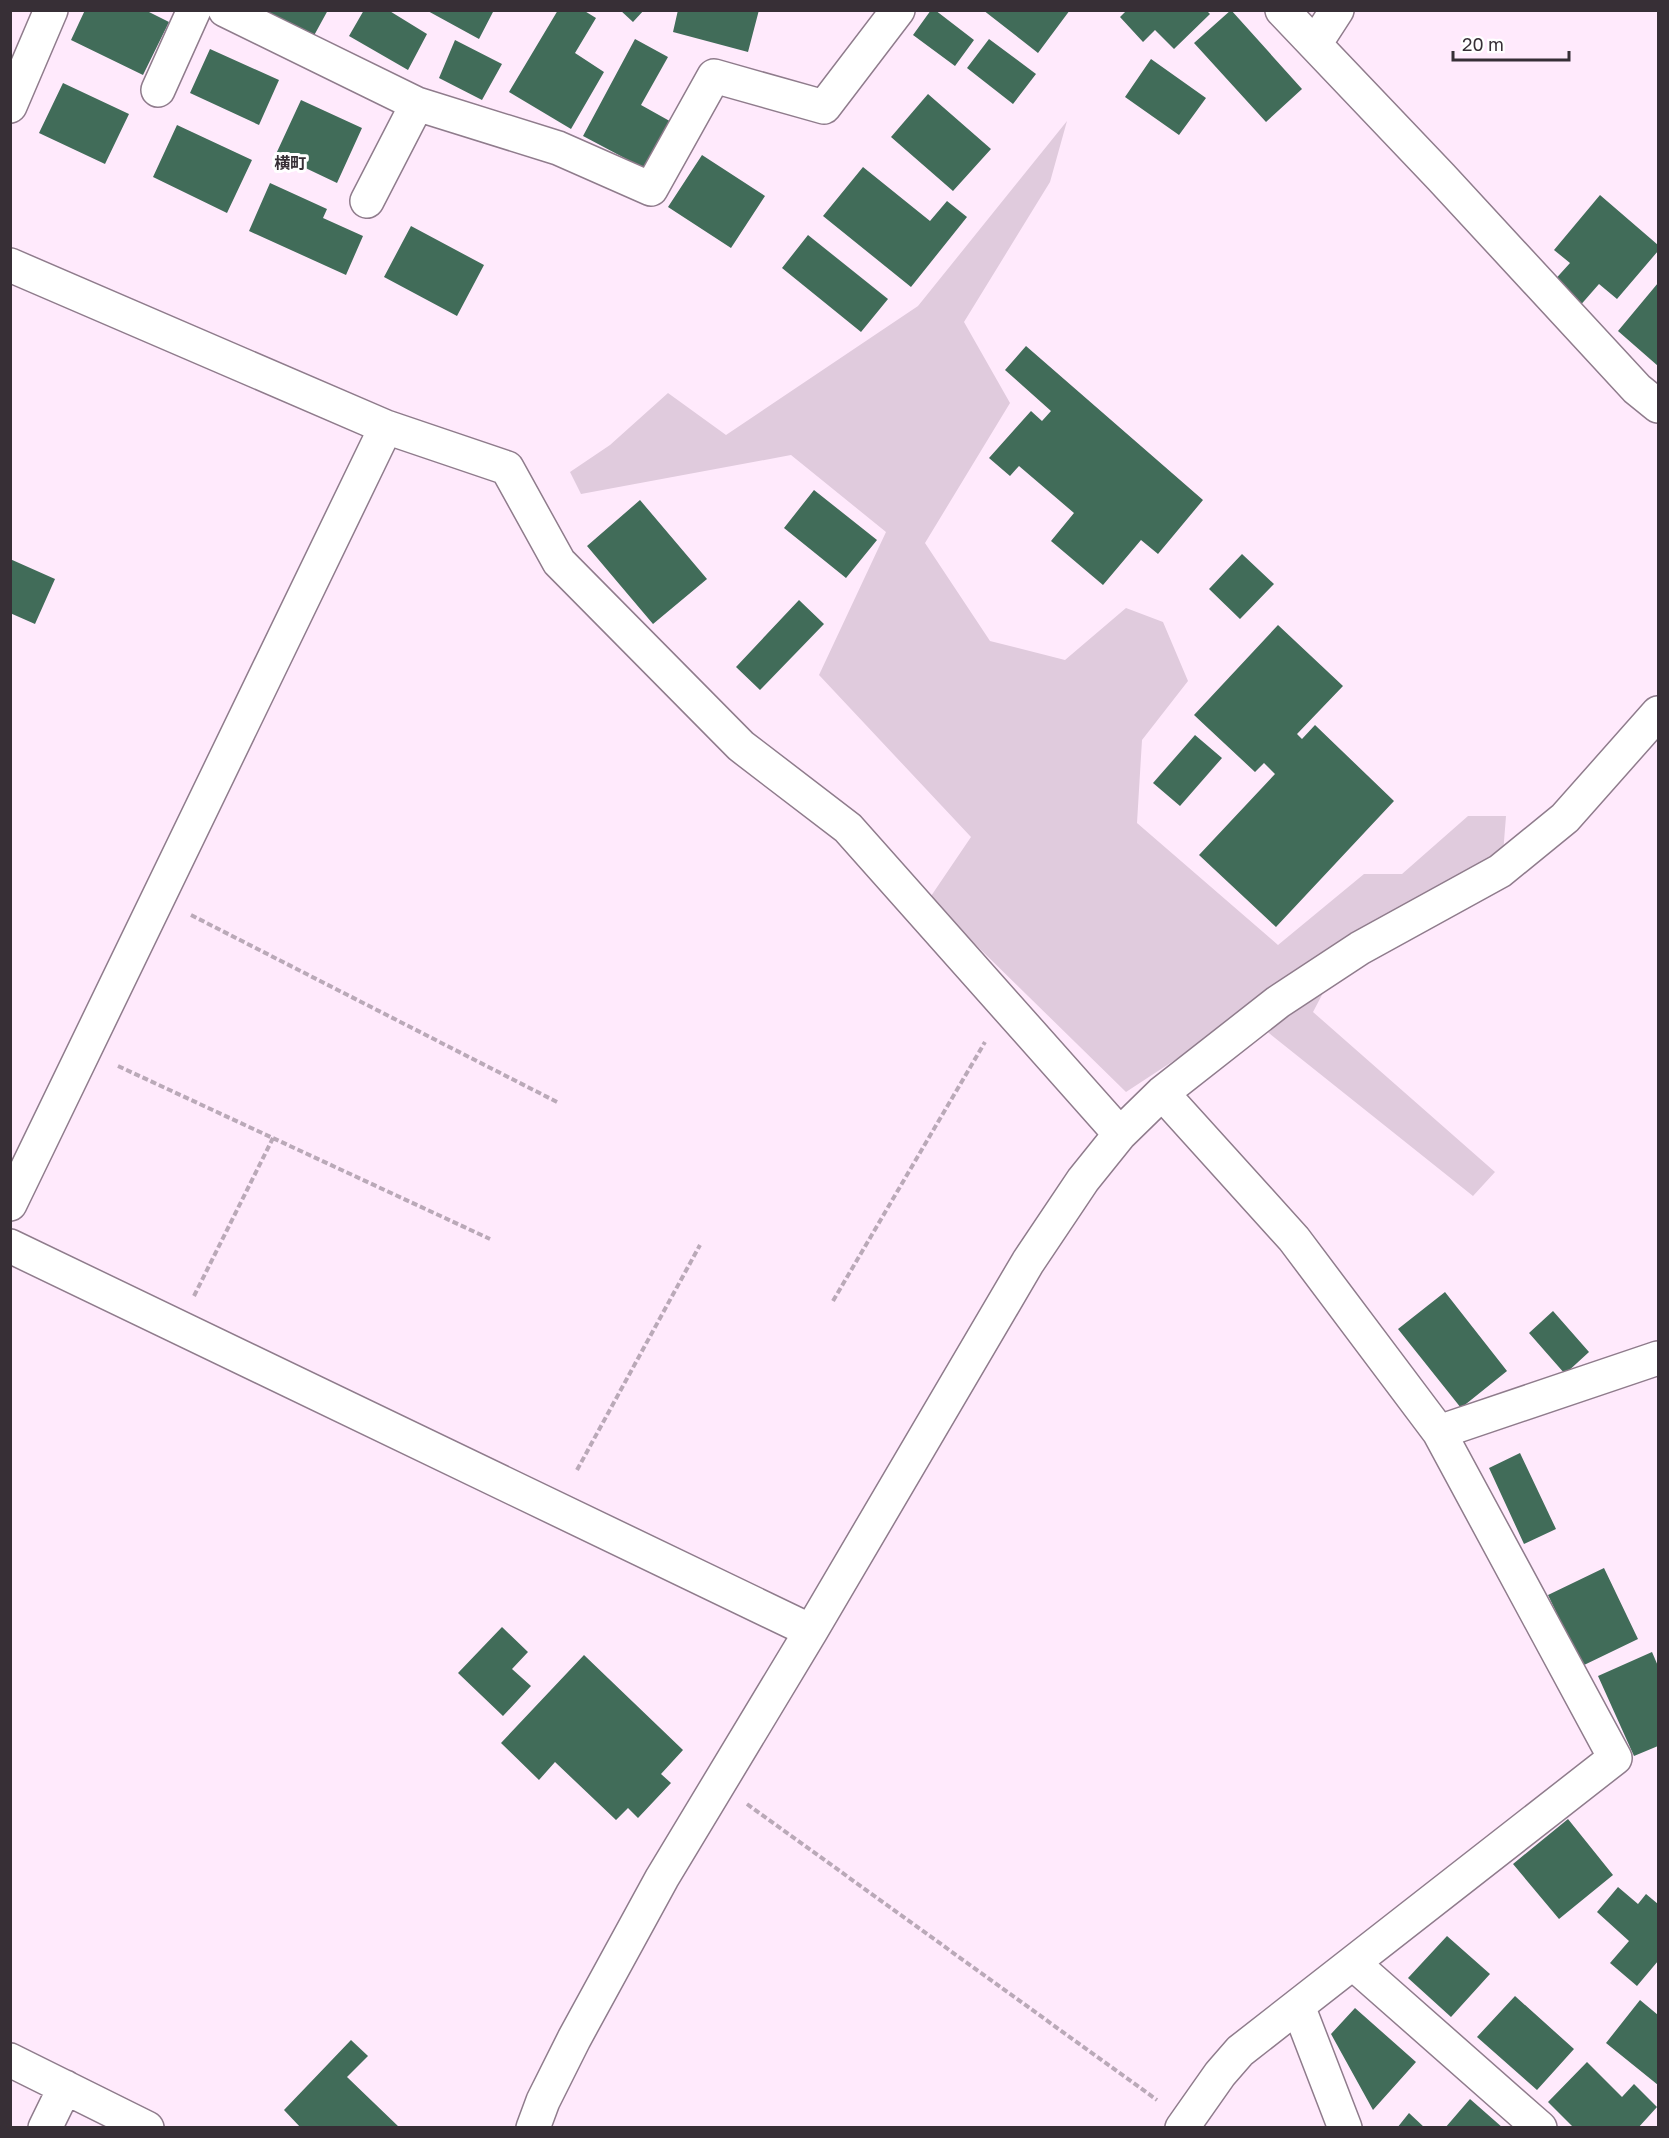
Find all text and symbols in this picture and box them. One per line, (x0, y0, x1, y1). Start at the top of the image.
scale bar (1453, 24, 1568, 62)
text: 20 m (1462, 33, 1504, 55)
district label: 横町 (274, 153, 306, 173)

